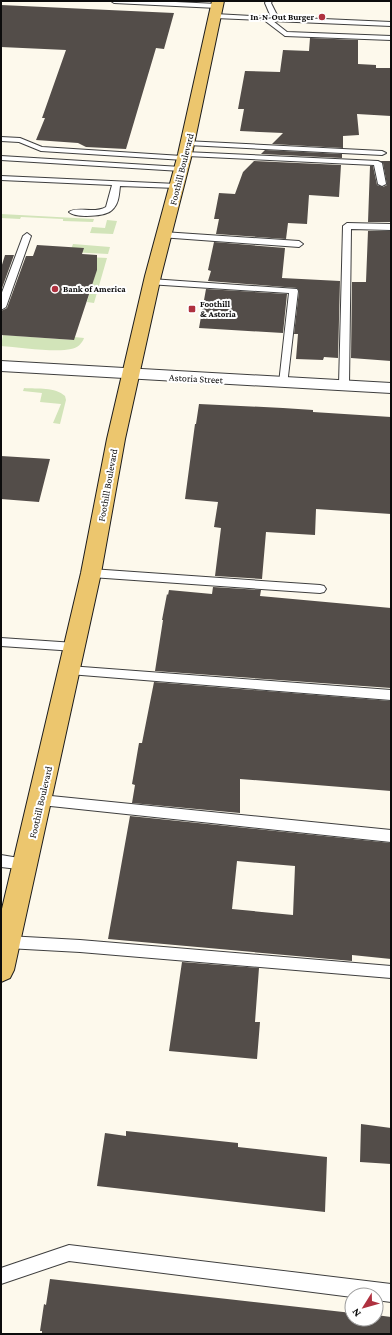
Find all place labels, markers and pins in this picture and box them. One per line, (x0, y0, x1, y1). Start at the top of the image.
place label: In-N-Out Burger (250, 12, 314, 22)
marker: In-N-Out Burger (317, 12, 327, 22)
marker: Bank of America (50, 284, 60, 294)
place label: Bank of America (63, 284, 126, 294)
place label: Foothill & Astoria (200, 299, 237, 319)
marker: Foothill & Astoria (187, 304, 197, 314)

